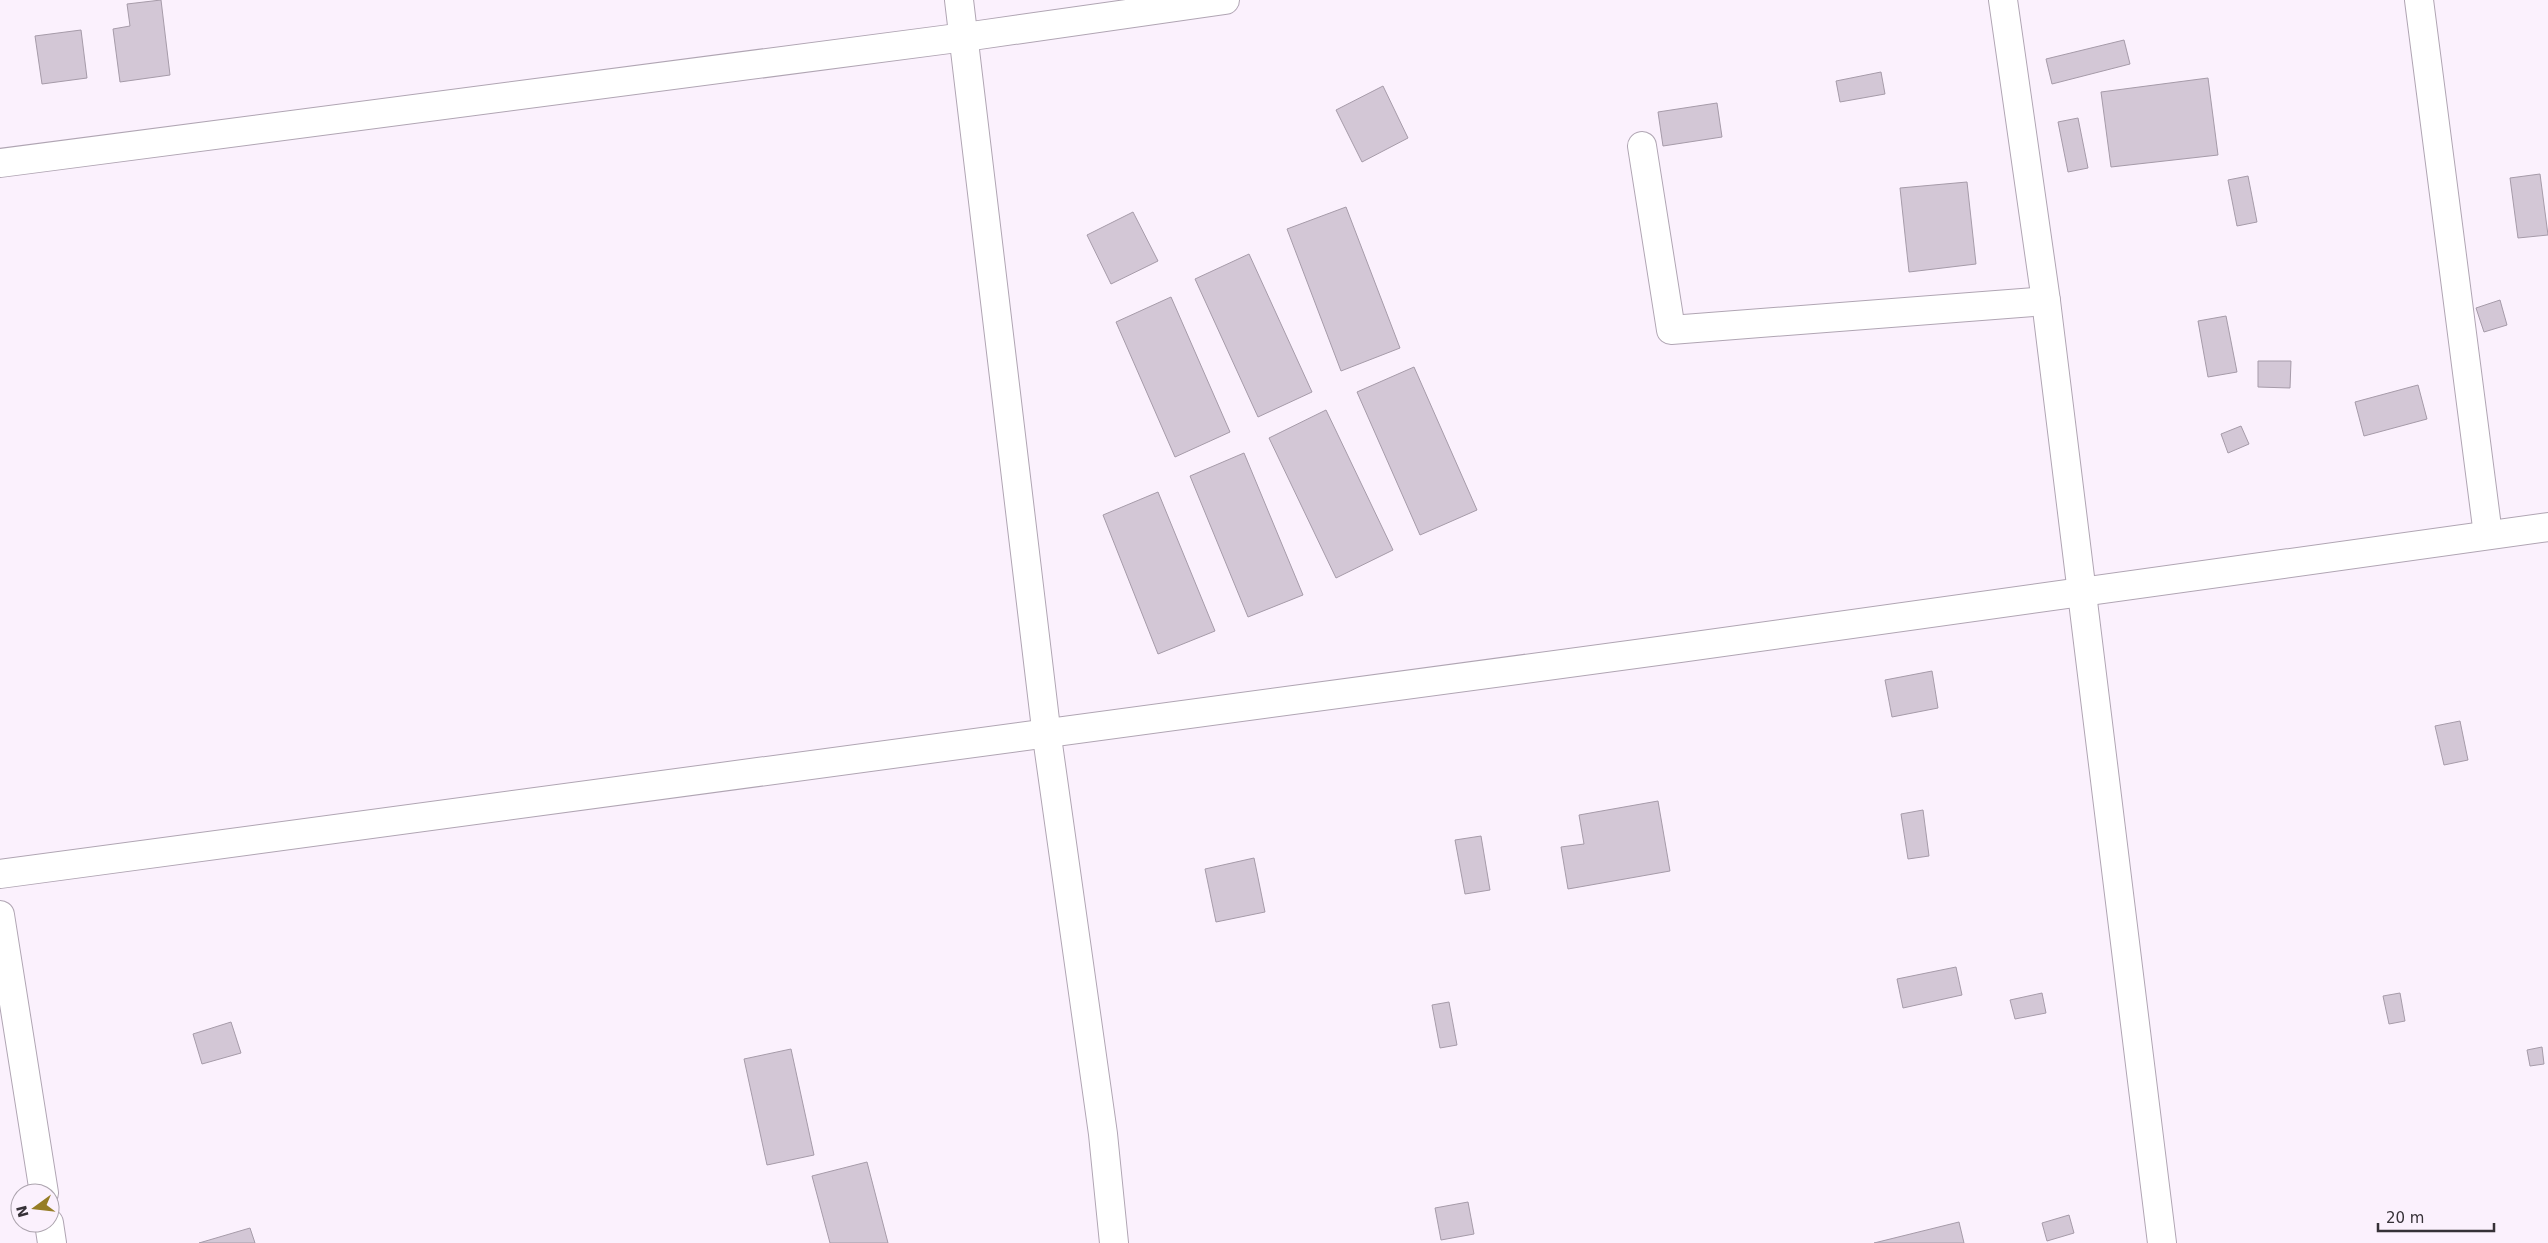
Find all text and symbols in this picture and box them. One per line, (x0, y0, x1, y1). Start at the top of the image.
north arrow (10, 1183, 60, 1233)
scale bar (2378, 1200, 2494, 1232)
text: N (13, 1204, 32, 1219)
text: 20 m (2386, 1209, 2424, 1227)

